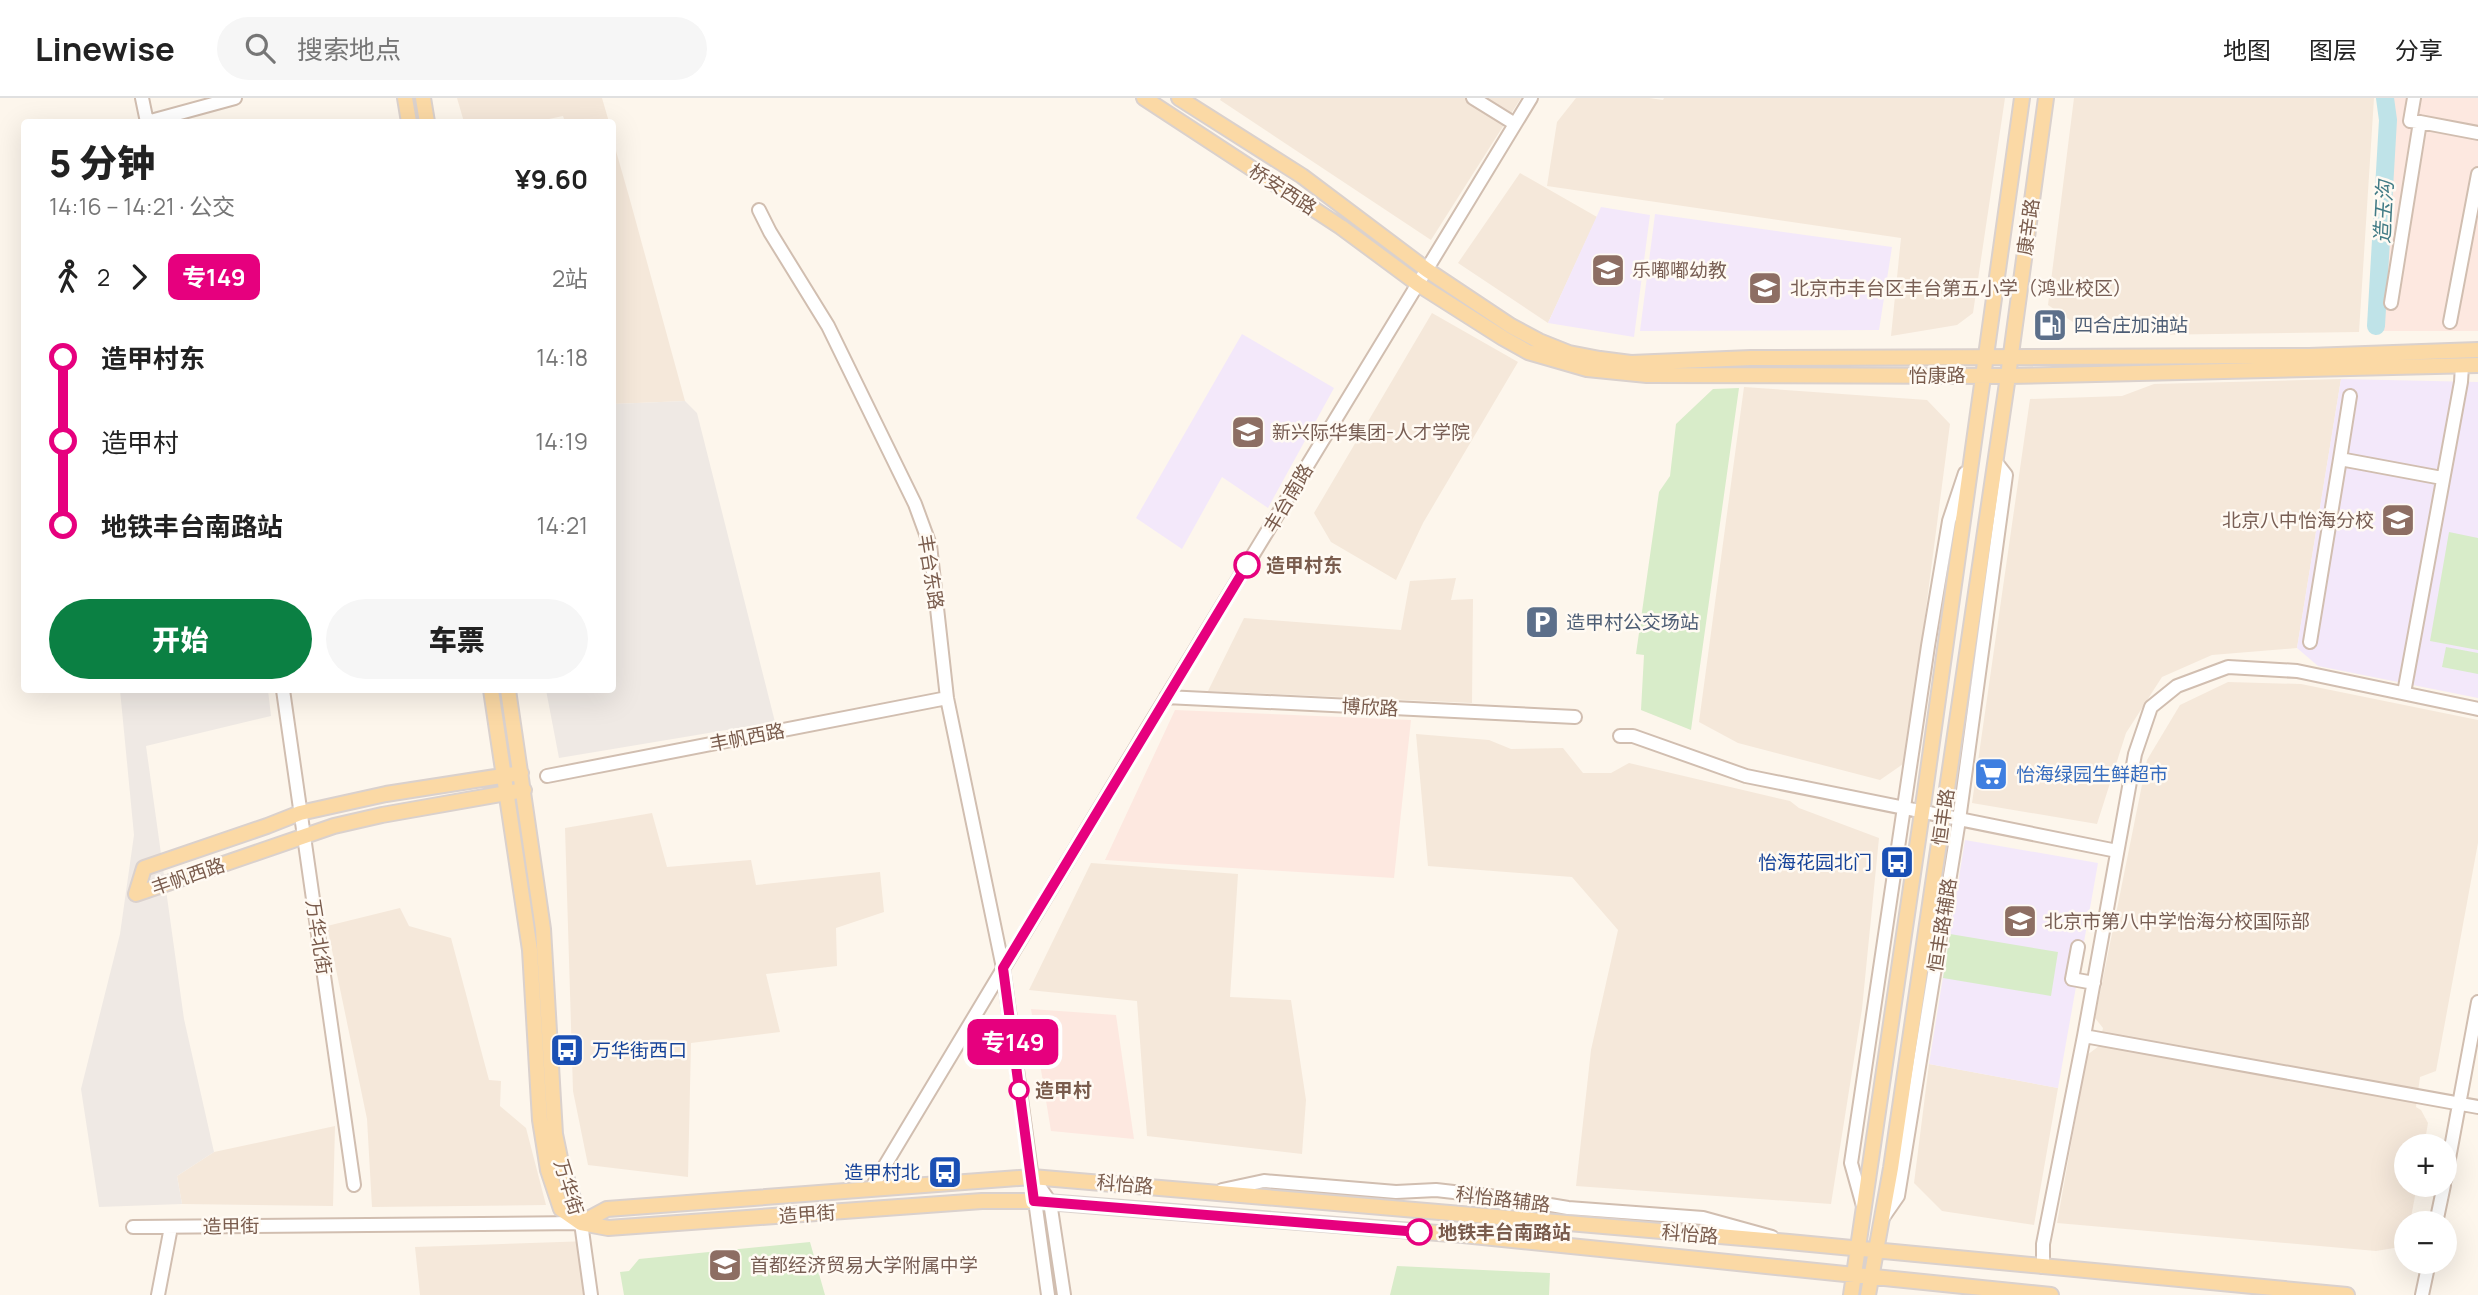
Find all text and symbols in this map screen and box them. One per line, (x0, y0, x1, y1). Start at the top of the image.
search box (217, 17, 707, 80)
text: Linewise (35, 26, 175, 71)
icon: search (241, 29, 279, 67)
text: 搜索地点 (297, 31, 401, 67)
text: 地图 (2223, 33, 2271, 66)
text: 图层 (2309, 33, 2357, 66)
text: 分享 (2395, 33, 2443, 66)
text: 5 分钟 (49, 136, 155, 188)
street label: 桥安西路 (1244, 157, 1322, 221)
text: ¥9.60 (515, 161, 588, 197)
water label: 造玉沟 (2367, 178, 2399, 244)
text: 14:16 – 14:21 · 公交 (49, 190, 235, 222)
street label: 康辛路 (2011, 197, 2045, 257)
school or university icon: 乐嘟嘟幼教 (1589, 251, 1627, 289)
place label: 乐嘟嘟幼教 (1632, 257, 1727, 283)
icon: walk (49, 258, 87, 296)
icon: forward (120, 258, 158, 296)
text: 专149 (182, 260, 246, 293)
text: 2 (97, 261, 110, 293)
text: 2站 (552, 262, 588, 294)
school or university icon: 北京市丰台区丰台第五小学（鸿业校区） (1746, 269, 1784, 307)
place label: 北京市丰台区丰台第五小学（鸿业校区） (1790, 275, 2132, 301)
fuel station icon: 四合庄加油站 (2031, 306, 2069, 344)
place label: 四合庄加油站 (2074, 312, 2188, 338)
text: 造甲村东 (101, 340, 205, 376)
text: 14:18 (536, 341, 588, 373)
street label: 怡康路 (1908, 362, 1966, 388)
school or university icon: 新兴际华集团-人才学院 (1229, 413, 1267, 451)
place label: 新兴际华集团-人才学院 (1272, 419, 1470, 445)
text: 造甲村 (101, 424, 179, 460)
text: 14:19 (535, 425, 588, 457)
street label: 丰台南路 (1257, 459, 1319, 537)
school or university icon: 北京八中怡海分校 (2379, 501, 2417, 539)
place label: 北京八中怡海分校 (2222, 507, 2374, 533)
text: 地铁丰台南路站 (101, 508, 283, 544)
text: 14:21 (537, 509, 588, 541)
street label: 丰台东路 (912, 532, 950, 612)
marker: 造甲村东 (1234, 552, 1260, 578)
place label: 造甲村东 (1266, 552, 1342, 578)
button: 开始 (49, 599, 312, 679)
button: 车票 (326, 599, 588, 679)
parking icon: 造甲村公交场站 (1523, 603, 1561, 641)
place label: 造甲村公交场站 (1566, 609, 1699, 635)
street label: 博欣路 (1341, 693, 1399, 721)
street label: 丰帆西路 (707, 717, 787, 757)
supermarket icon: 怡海绿园生鲜超市 (1972, 755, 2010, 793)
place label: 怡海绿园生鲜超市 (2016, 761, 2168, 787)
street label: 恒丰路 (1926, 787, 1960, 847)
bus stop icon: 怡海花园北门 (1878, 843, 1916, 881)
place label: 怡海花园北门 (1758, 849, 1872, 875)
street label: 丰帆西路 (148, 851, 228, 901)
street label: 恒丰路辅路 (1922, 876, 1962, 974)
street label: 万华北街 (300, 897, 338, 977)
school or university icon: 北京市第八中学怡海分校国际部 (2001, 902, 2039, 940)
place label: 北京市第八中学怡海分校国际部 (2044, 908, 2310, 934)
line badge: 专149 (964, 1019, 1062, 1065)
text: 专149 (981, 1025, 1045, 1058)
bus stop icon: 万华街西口 (548, 1031, 586, 1069)
place label: 万华街西口 (592, 1037, 687, 1063)
place label: 造甲村 (1035, 1077, 1092, 1103)
marker: 造甲村 (1009, 1080, 1029, 1100)
map controls (2394, 1134, 2457, 1274)
button: + (2394, 1134, 2457, 1197)
bus stop icon: 造甲村北 (926, 1153, 964, 1191)
street label: 万华街 (548, 1156, 590, 1218)
place label: 造甲村北 (844, 1159, 920, 1185)
street label: 科怡路 (1095, 1169, 1155, 1199)
street label: 科怡路辅路 (1454, 1180, 1552, 1218)
street label: 造甲街 (778, 1199, 836, 1229)
button: − (2394, 1211, 2457, 1274)
street label: 造甲街 (202, 1213, 260, 1239)
marker: 地铁丰台南路站 (1406, 1219, 1432, 1245)
place label: 地铁丰台南路站 (1438, 1219, 1571, 1245)
street label: 科怡路 (1660, 1219, 1720, 1249)
school or university icon: 首都经济贸易大学附属中学 (706, 1246, 744, 1284)
place label: 首都经济贸易大学附属中学 (750, 1252, 978, 1278)

